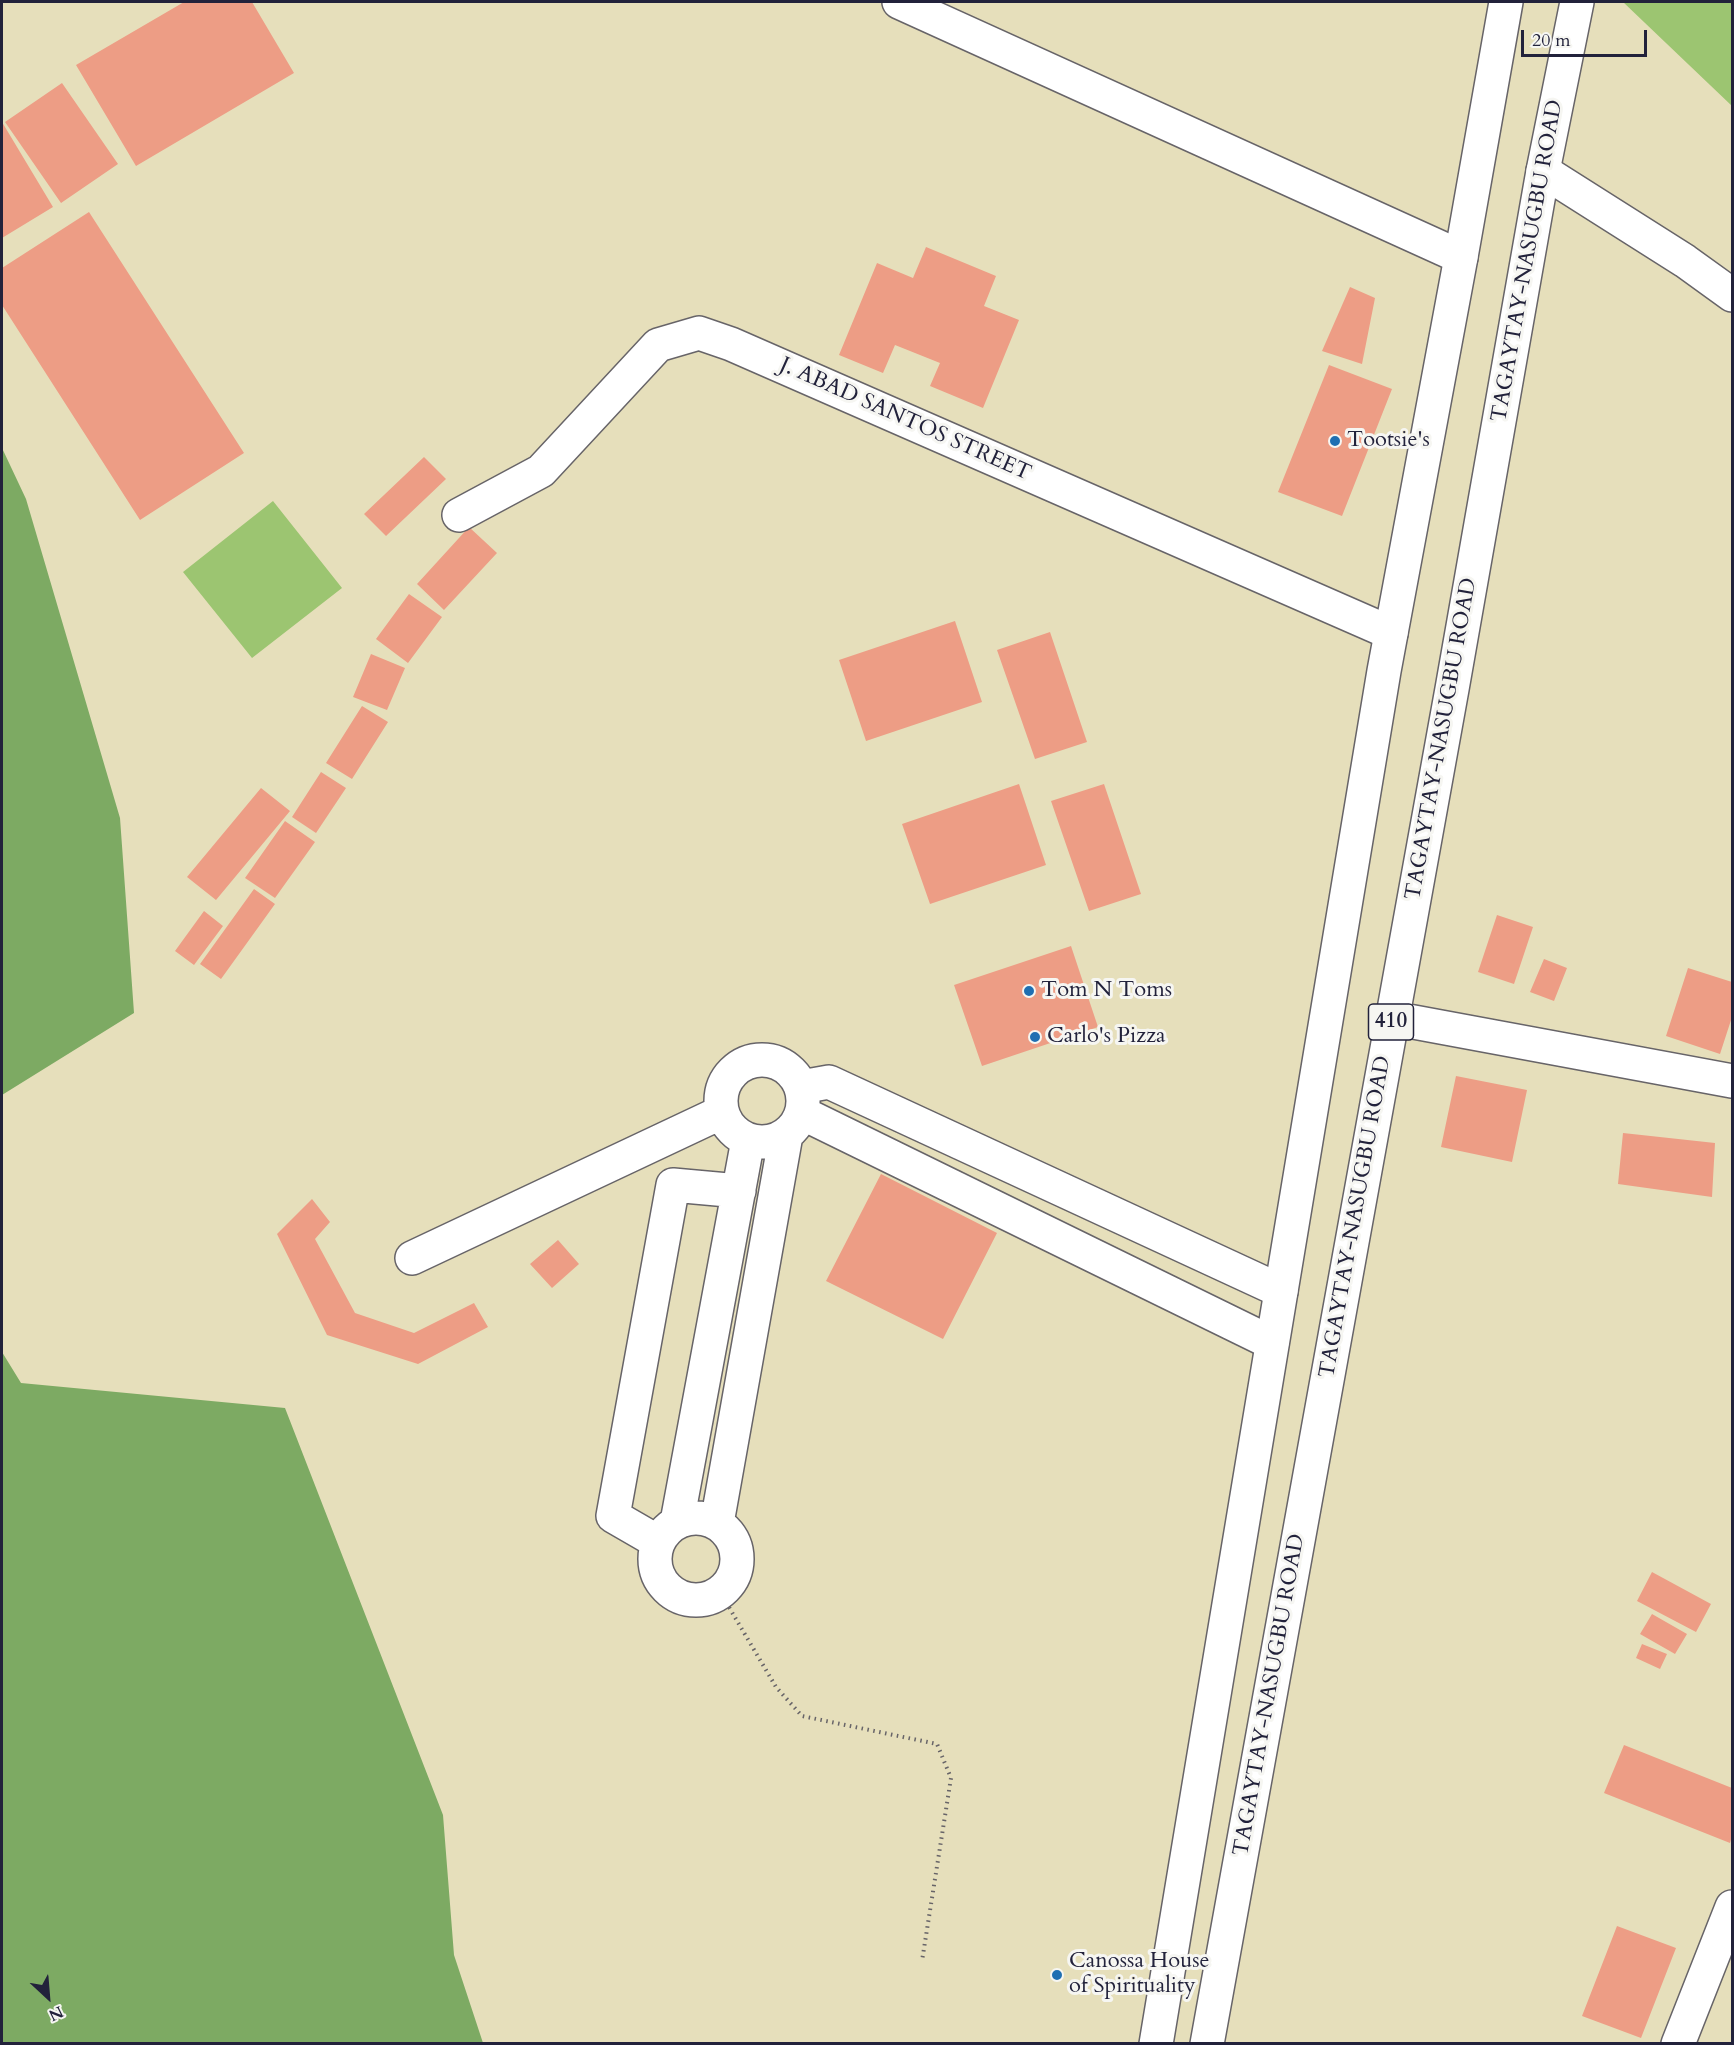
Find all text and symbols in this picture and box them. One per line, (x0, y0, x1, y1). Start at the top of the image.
scale bar (1524, 18, 1650, 56)
text: 20 m (1532, 28, 1571, 53)
street label: TAGAYTAY-NASUGBU ROAD (1487, 98, 1569, 424)
street label: J. ABAD SANTOS STREET (775, 353, 1035, 487)
place label: Tootsie's (1347, 428, 1430, 454)
marker: Tootsie's (1328, 434, 1342, 448)
street label: TAGAYTAY-NASUGBU ROAD (1401, 576, 1483, 902)
place label: Tom N Toms (1041, 978, 1172, 1004)
marker: Tom N Toms (1022, 984, 1036, 998)
road number: 410 (1368, 1004, 1414, 1040)
place label: Carlo's Pizza (1047, 1024, 1165, 1050)
marker: Carlo's Pizza (1028, 1030, 1042, 1044)
street label: TAGAYTAY-NASUGBU ROAD (1315, 1054, 1397, 1380)
street label: TAGAYTAY-NASUGBU ROAD (1229, 1532, 1311, 1858)
place label: Canossa House of Spirituality (1069, 1949, 1210, 2000)
north arrow (18, 1967, 78, 2027)
marker: Canossa House of Spirituality (1050, 1968, 1064, 1982)
text: N (45, 2000, 67, 2026)

